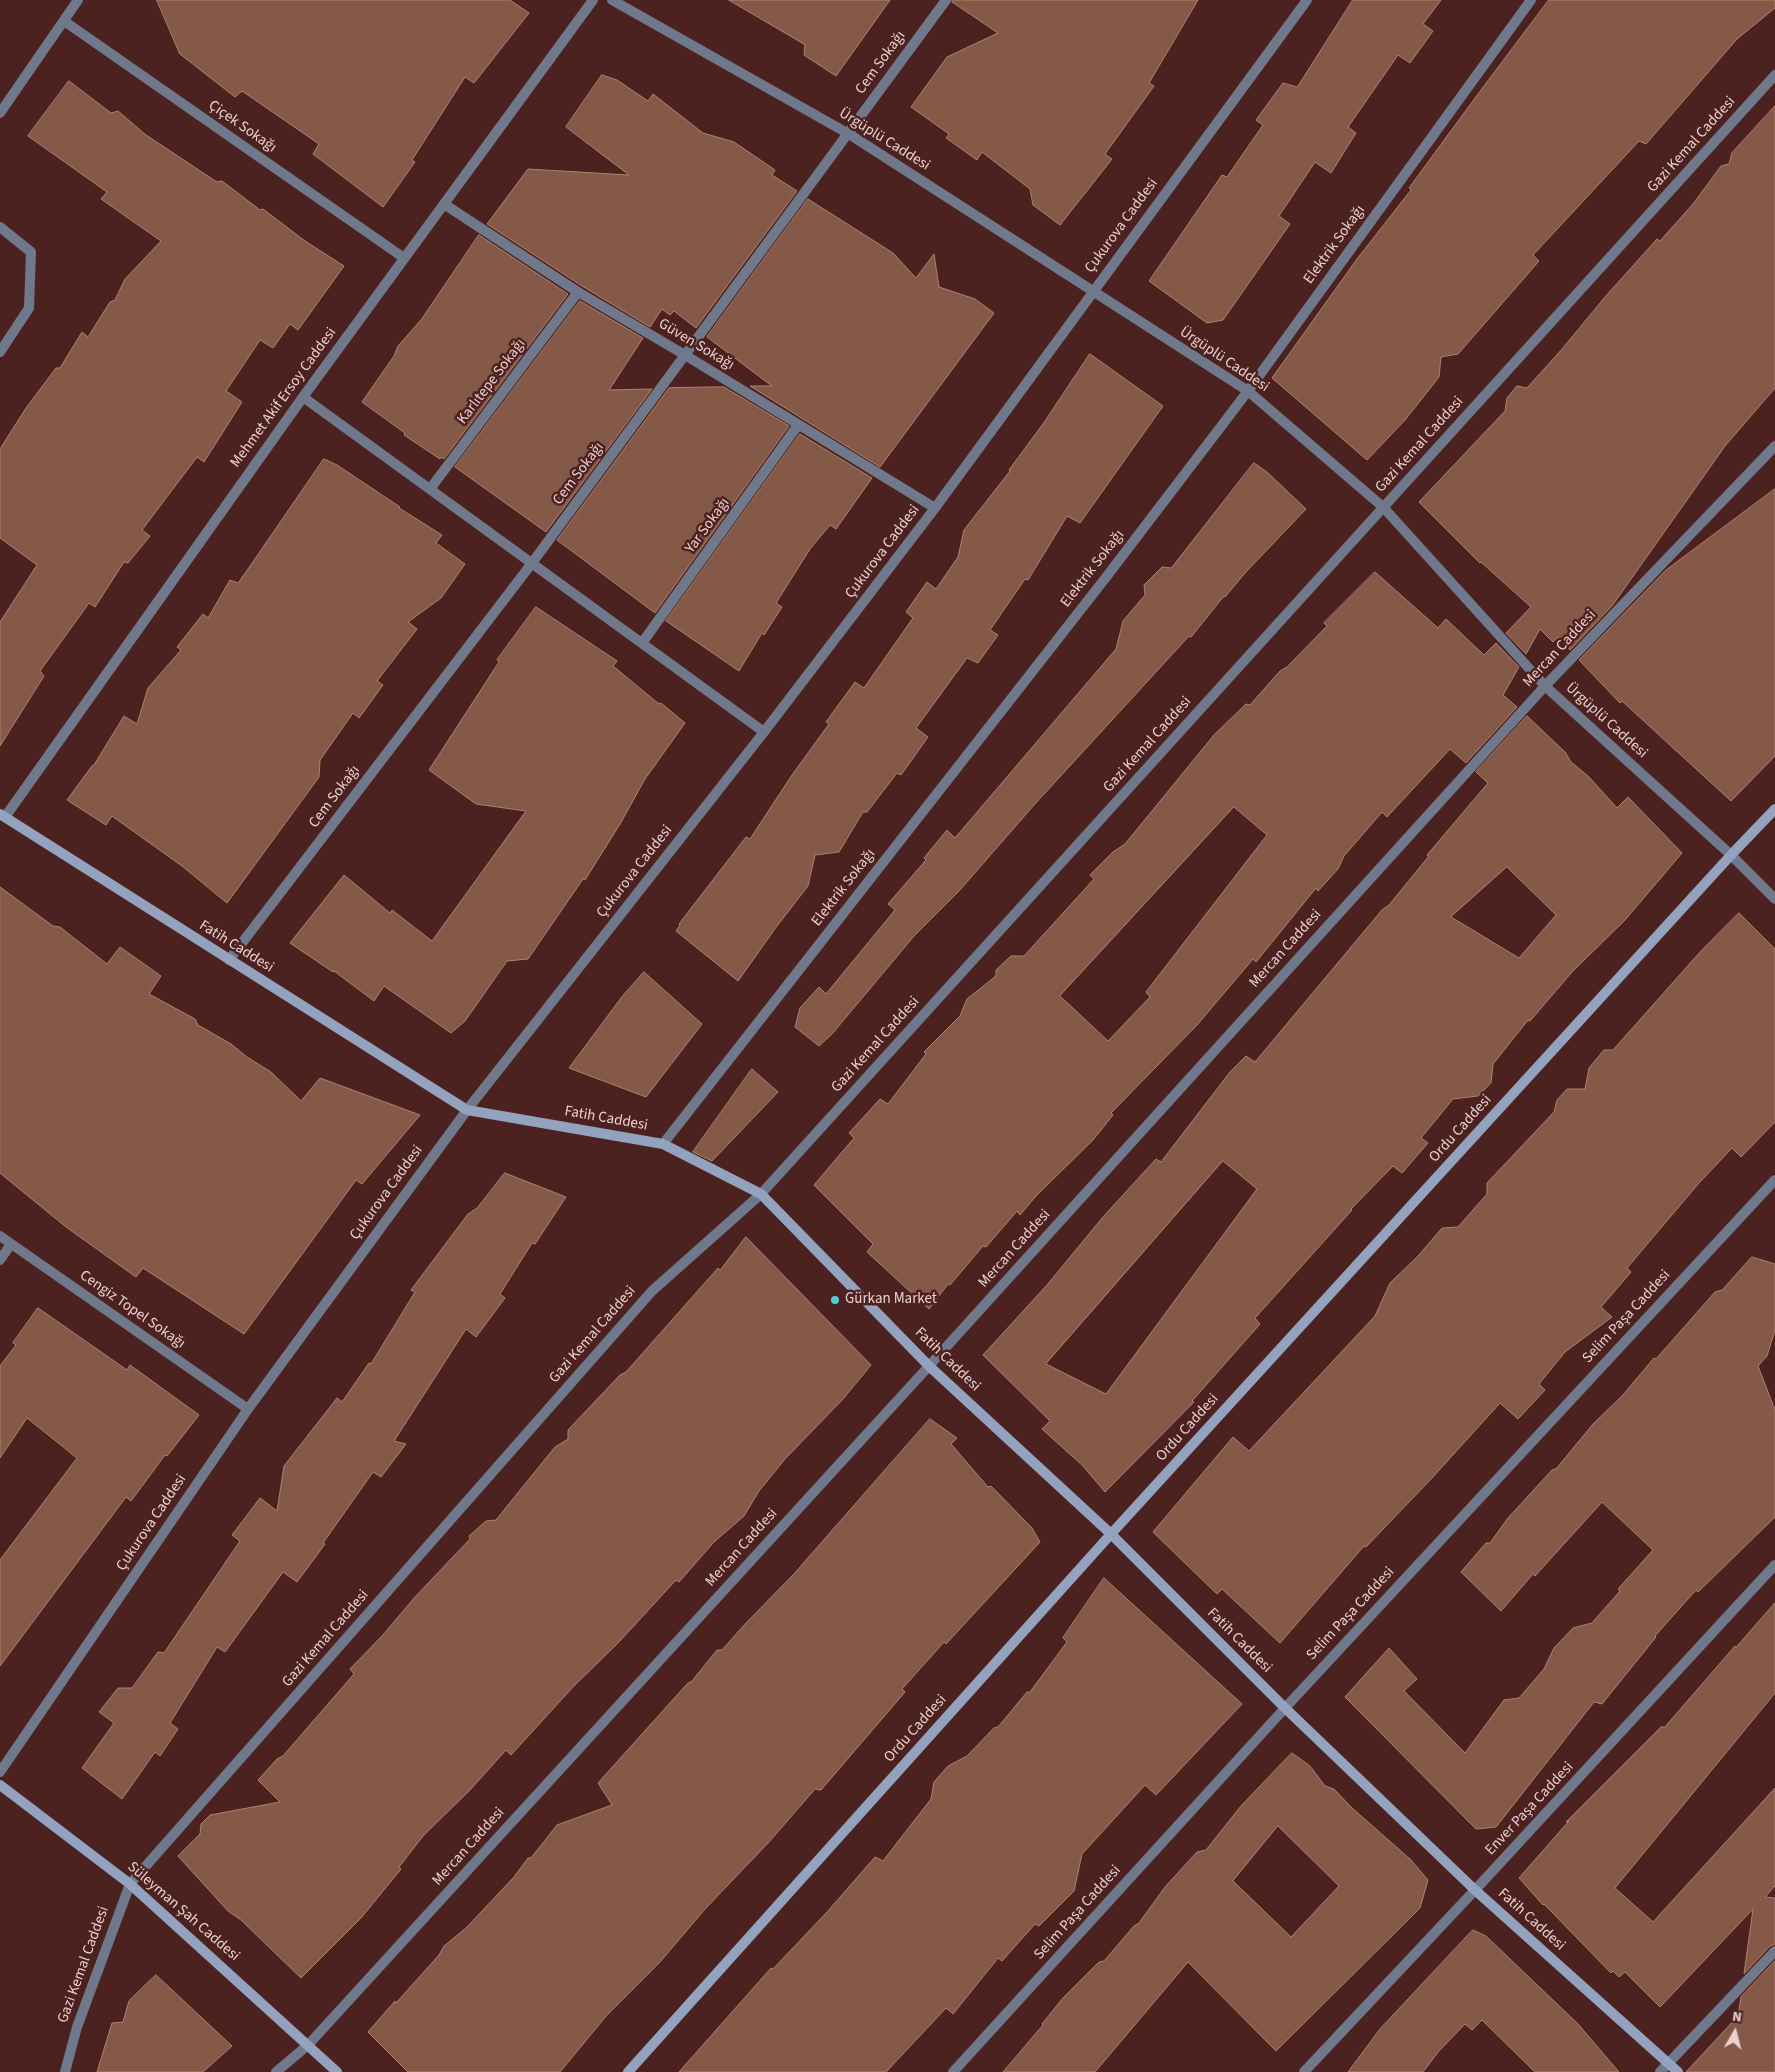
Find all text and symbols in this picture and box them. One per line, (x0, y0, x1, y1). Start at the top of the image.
street label: Cem Sokağı (852, 28, 910, 98)
street label: Gazi Kemal Caddesi (1644, 93, 1740, 197)
street label: Çiçek Sokağı (205, 97, 279, 157)
street label: Ürgüplü Caddesi (835, 105, 933, 175)
street label: Çukurova Caddesi (1082, 175, 1162, 277)
street label: Elektrik Sokağı (1300, 202, 1370, 288)
street label: Güven Sokağı (655, 315, 737, 375)
street label: Ürgüplü Caddesi (1176, 323, 1272, 397)
street label: Mehmet Akif Ersoy Caddesi (227, 325, 341, 471)
street label: Karlıtepe Sokağı (454, 336, 530, 428)
street label: Gazi Kemal Caddesi (1372, 393, 1468, 497)
street label: Cem Sokağı (550, 439, 608, 509)
street label: Yar Sokağı (682, 495, 734, 557)
street label: Çukurova Caddesi (842, 502, 924, 602)
street label: Elektrik Sokağı (1057, 527, 1129, 611)
street label: Mercan Caddesi (1520, 607, 1600, 691)
street label: Ürgüplü Caddesi (1561, 680, 1651, 762)
street label: Gazi Kemal Caddesi (1100, 693, 1196, 797)
street label: Cem Sokağı (306, 762, 364, 832)
street label: Çukurova Caddesi (593, 822, 677, 922)
street label: Elektrik Sokağı (808, 846, 880, 930)
street label: Mercan Caddesi (1246, 906, 1326, 992)
street label: Fatih Caddesi (195, 917, 277, 977)
street label: Gazi Kemal Caddesi (828, 993, 924, 1097)
street label: Ordu Caddesi (1426, 1092, 1496, 1166)
street label: Fatih Caddesi (563, 1103, 649, 1135)
street label: Çukurova Caddesi (347, 1142, 427, 1244)
street label: Mercan Caddesi (975, 1206, 1055, 1292)
street label: Cengiz Topel Sokağı (76, 1267, 188, 1353)
street label: Selim Paşa Caddesi (1579, 1267, 1675, 1367)
street label: Gazi Kemal Caddesi (546, 1283, 640, 1387)
place label: Gürkan Market (845, 1291, 937, 1309)
marker: Gürkan Market (829, 1294, 841, 1306)
street label: Fatih Caddesi (910, 1324, 984, 1396)
street label: Ordu Caddesi (1153, 1391, 1223, 1465)
street label: Çukurova Caddesi (113, 1471, 191, 1575)
street label: Mercan Caddesi (702, 1505, 782, 1591)
street label: Selim Paşa Caddesi (1303, 1564, 1399, 1664)
street label: Gazi Kemal Caddesi (279, 1587, 373, 1691)
street label: Fatih Caddesi (1203, 1605, 1275, 1677)
street label: Ordu Caddesi (881, 1692, 951, 1766)
street label: Enver Paşa Caddesi (1482, 1759, 1578, 1859)
street label: Mercan Caddesi (429, 1804, 509, 1890)
street label: Süleyman Şah Caddesi (123, 1858, 243, 1966)
street label: Selim Paşa Caddesi (1031, 1862, 1125, 1964)
street label: Fatih Caddesi (1494, 1885, 1568, 1955)
street label: Gazi Kemal Caddesi (55, 1904, 113, 2026)
north arrow (1710, 2007, 1760, 2057)
text: N (1731, 2007, 1743, 2028)

